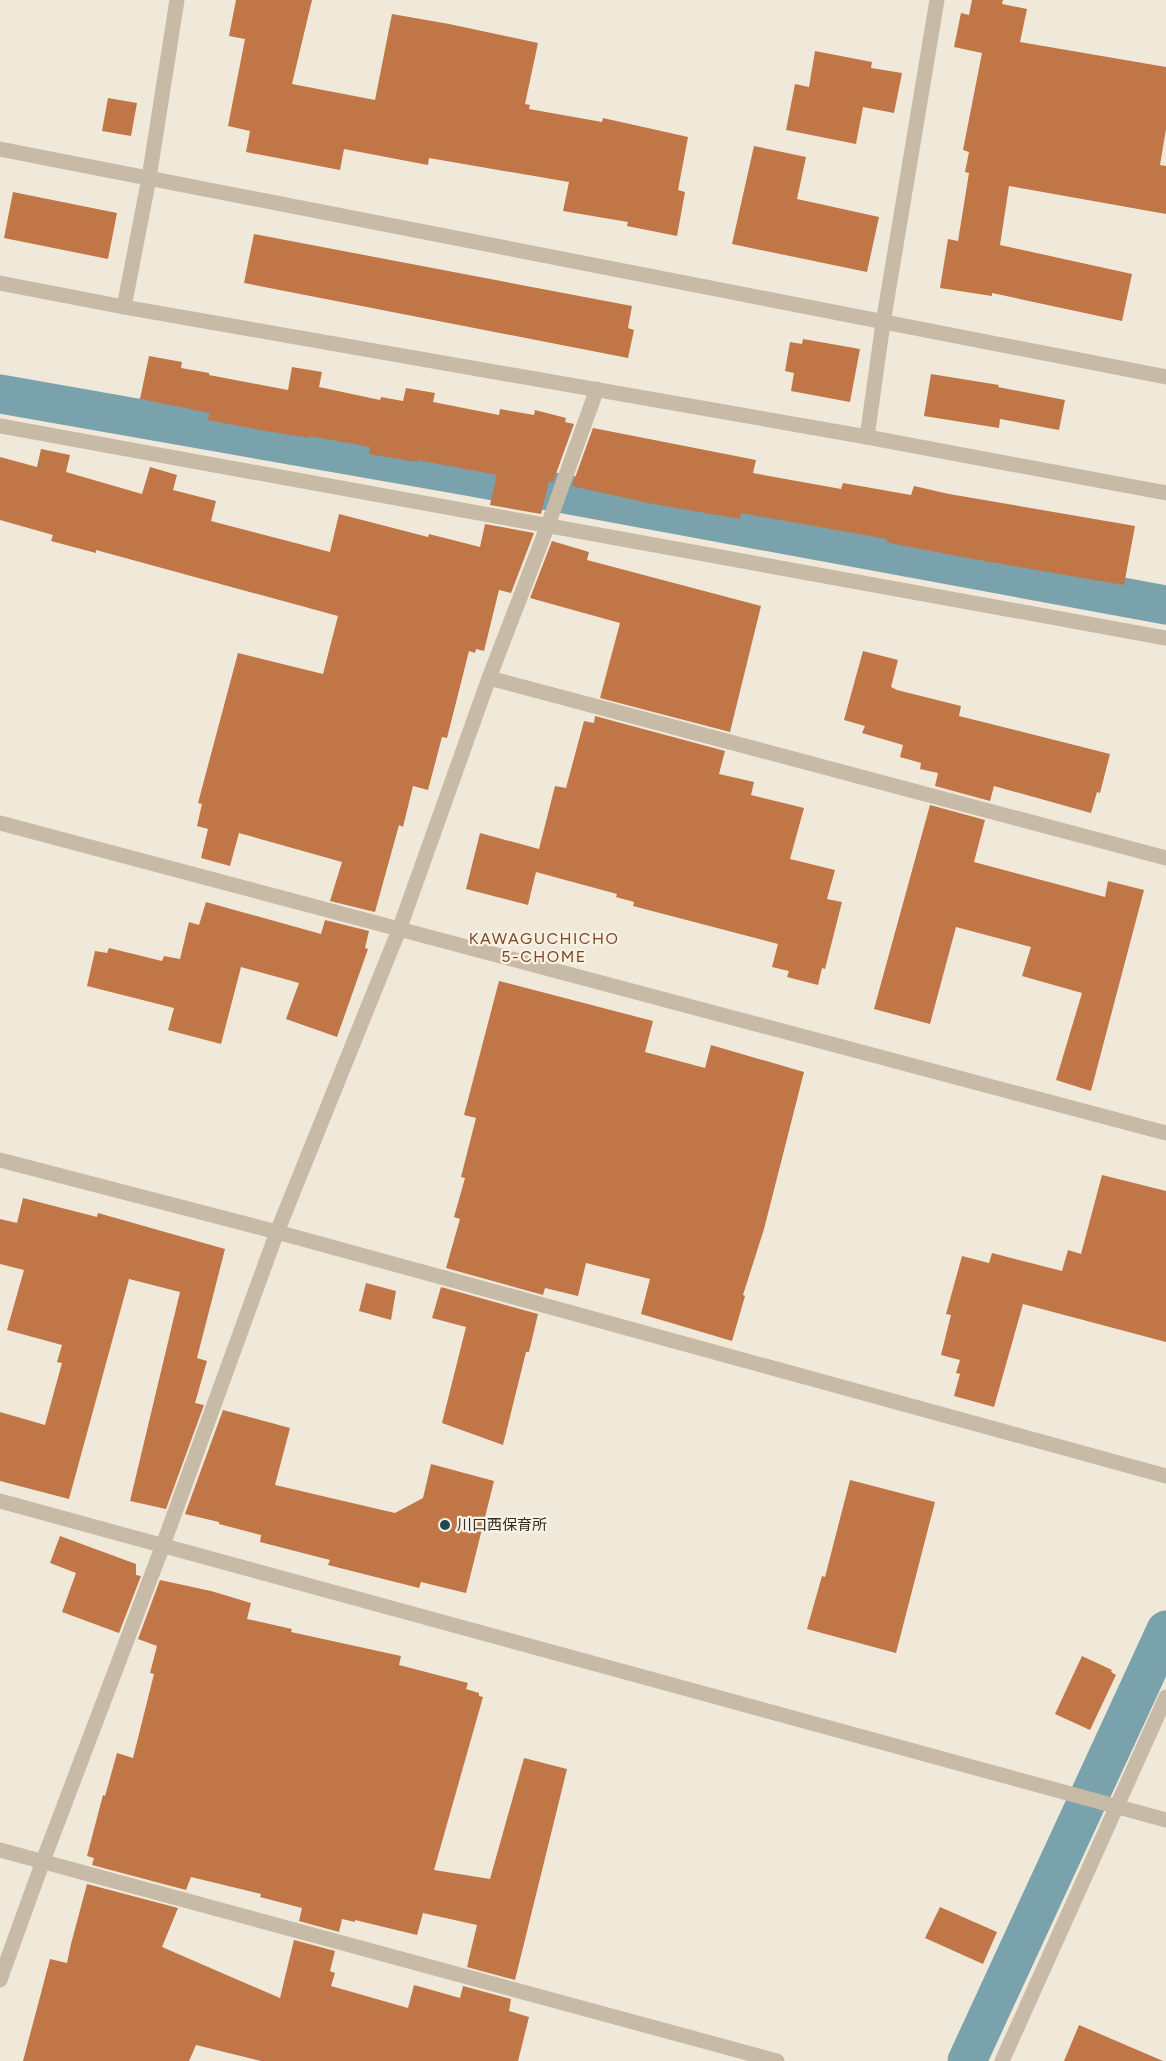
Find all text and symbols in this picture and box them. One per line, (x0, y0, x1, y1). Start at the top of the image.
district label: KAWAGUCHICHO 5-CHOME (469, 929, 619, 966)
place label: 川口西保育所 (457, 1516, 547, 1534)
marker: 川口西保育所 (438, 1518, 452, 1532)

